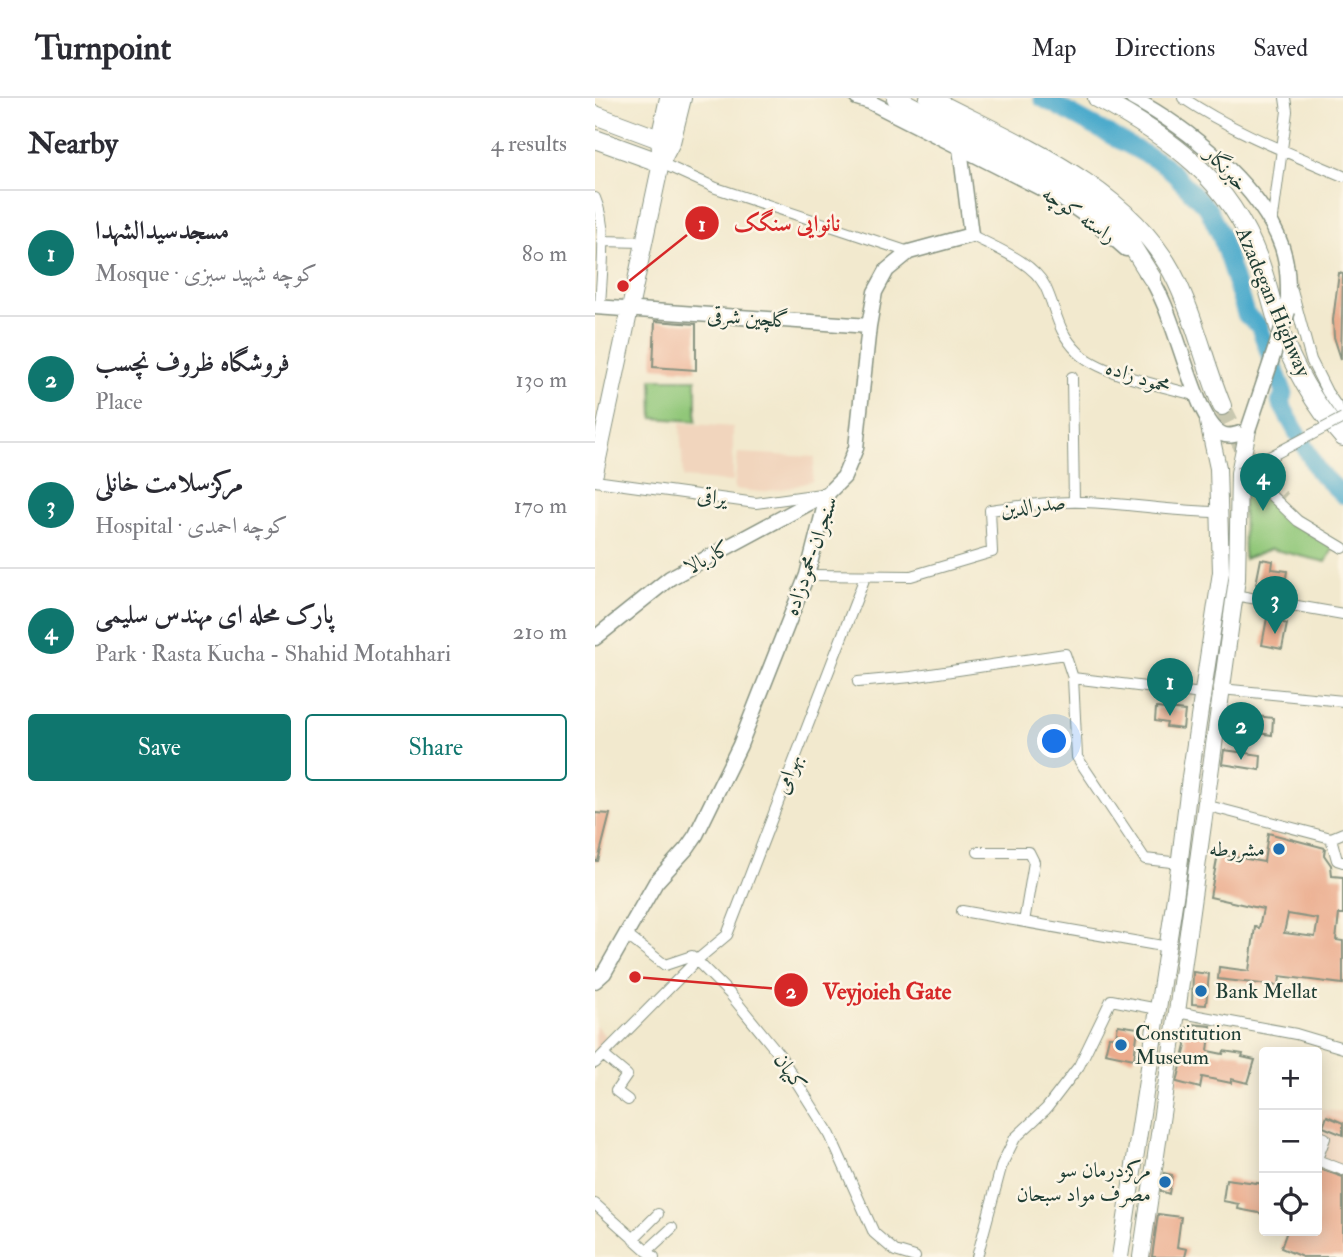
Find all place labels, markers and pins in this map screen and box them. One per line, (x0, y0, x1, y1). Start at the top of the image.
callout: نانوایی سنگک (684, 201, 854, 245)
pin: 4 (1240, 453, 1286, 511)
pin: 3 (1252, 576, 1298, 634)
pin: 1 (1147, 658, 1193, 716)
pin: 2 (1218, 702, 1264, 760)
place label: مشروطه (1209, 836, 1265, 863)
marker: مشروطه (1271, 841, 1287, 857)
callout: Veyjoieh Gate (774, 968, 965, 1012)
place label: Bank Mellat (1215, 978, 1318, 1005)
marker: Bank Mellat (1193, 983, 1209, 999)
place label: Constitution Museum (1135, 1020, 1242, 1071)
marker: Constitution Museum (1113, 1037, 1129, 1053)
place label: مرکزدرمان سو مصرف مواد سبحان (1017, 1157, 1151, 1208)
marker: مرکزدرمان سو مصرف مواد سبحان (1157, 1174, 1173, 1190)

